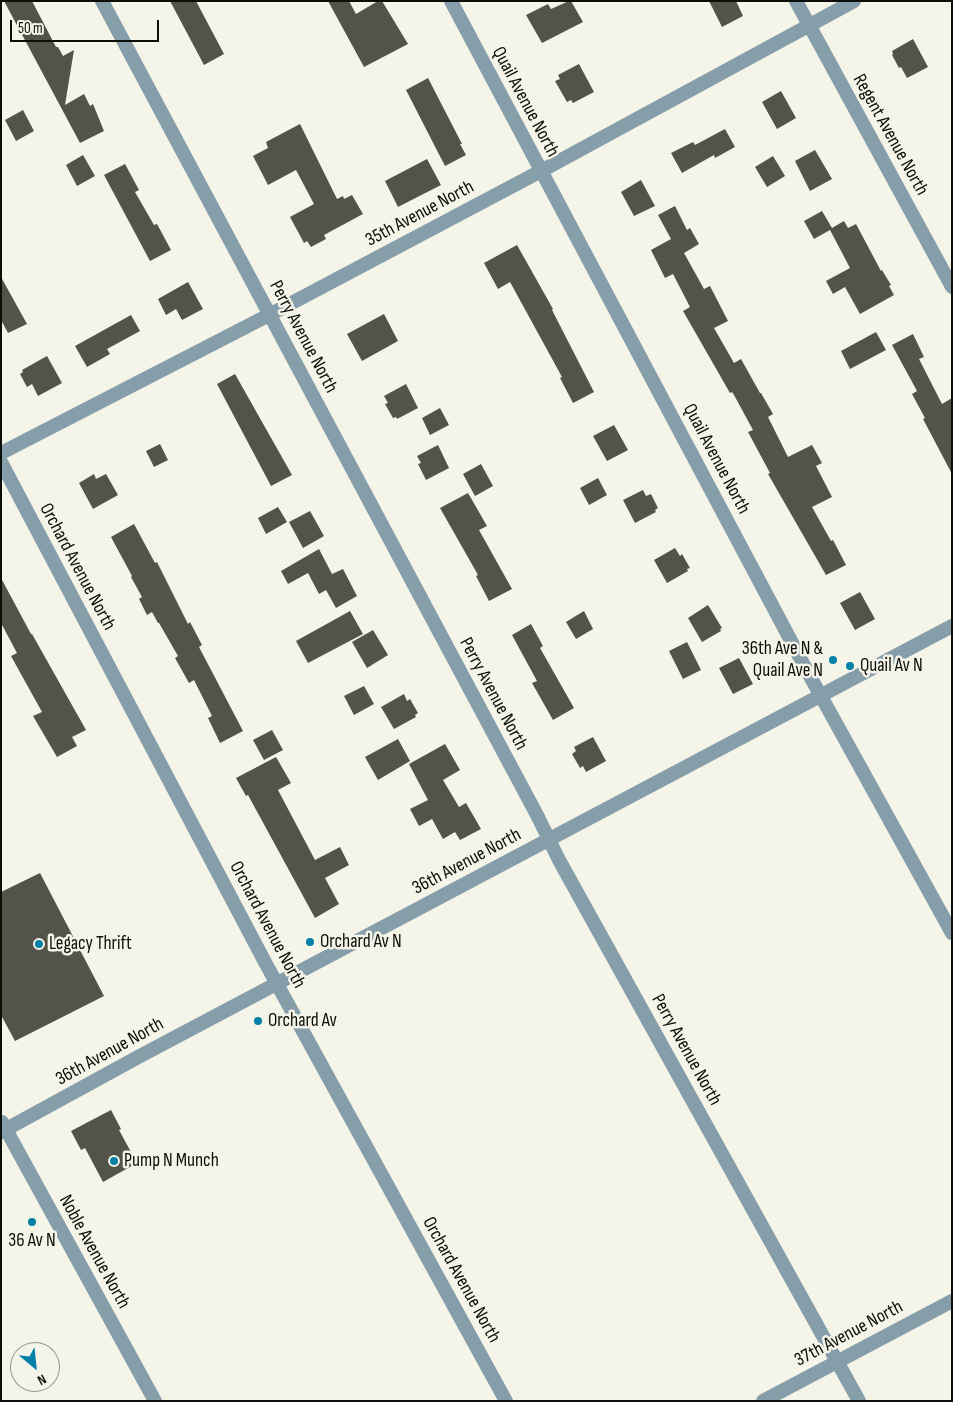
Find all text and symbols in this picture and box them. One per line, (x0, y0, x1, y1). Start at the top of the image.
scale bar (12, 10, 161, 42)
text: 50 m (18, 19, 43, 38)
street label: Quail Avenue North (486, 43, 564, 161)
street label: Regent Avenue North (847, 70, 933, 200)
street label: 35th Avenue North (362, 176, 478, 252)
street label: Perry Avenue North (264, 277, 342, 397)
street label: Quail Avenue North (677, 400, 755, 518)
street label: Orchard Avenue North (34, 500, 120, 634)
street label: Perry Avenue North (454, 634, 532, 754)
place label: 36th Ave N & Quail Ave N (742, 638, 823, 682)
marker: 36th Ave N & Quail Ave N (827, 654, 839, 666)
place label: Quail Av N (860, 655, 923, 677)
marker: Quail Av N (844, 660, 856, 672)
street label: 36th Avenue North (409, 824, 525, 900)
street label: Orchard Avenue North (224, 858, 310, 992)
place label: Orchard Av N (320, 931, 402, 953)
place label: Legacy Thrift (49, 933, 132, 955)
marker: Orchard Av N (304, 936, 316, 948)
marker: Legacy Thrift (33, 938, 45, 950)
street label: Perry Avenue North (646, 990, 726, 1110)
place label: Orchard Av (268, 1010, 337, 1032)
street label: 36th Avenue North (52, 1013, 168, 1091)
marker: Orchard Av (252, 1015, 264, 1027)
place label: Pump N Munch (124, 1150, 219, 1172)
marker: Pump N Munch (108, 1155, 120, 1167)
street label: Noble Avenue North (53, 1191, 135, 1313)
street label: Orchard Avenue North (417, 1213, 505, 1347)
marker: 36 Av N (26, 1216, 38, 1228)
place label: 36 Av N (8, 1230, 56, 1252)
street label: 37th Avenue North (791, 1296, 907, 1372)
north arrow (10, 1342, 60, 1392)
text: N (35, 1371, 49, 1389)

